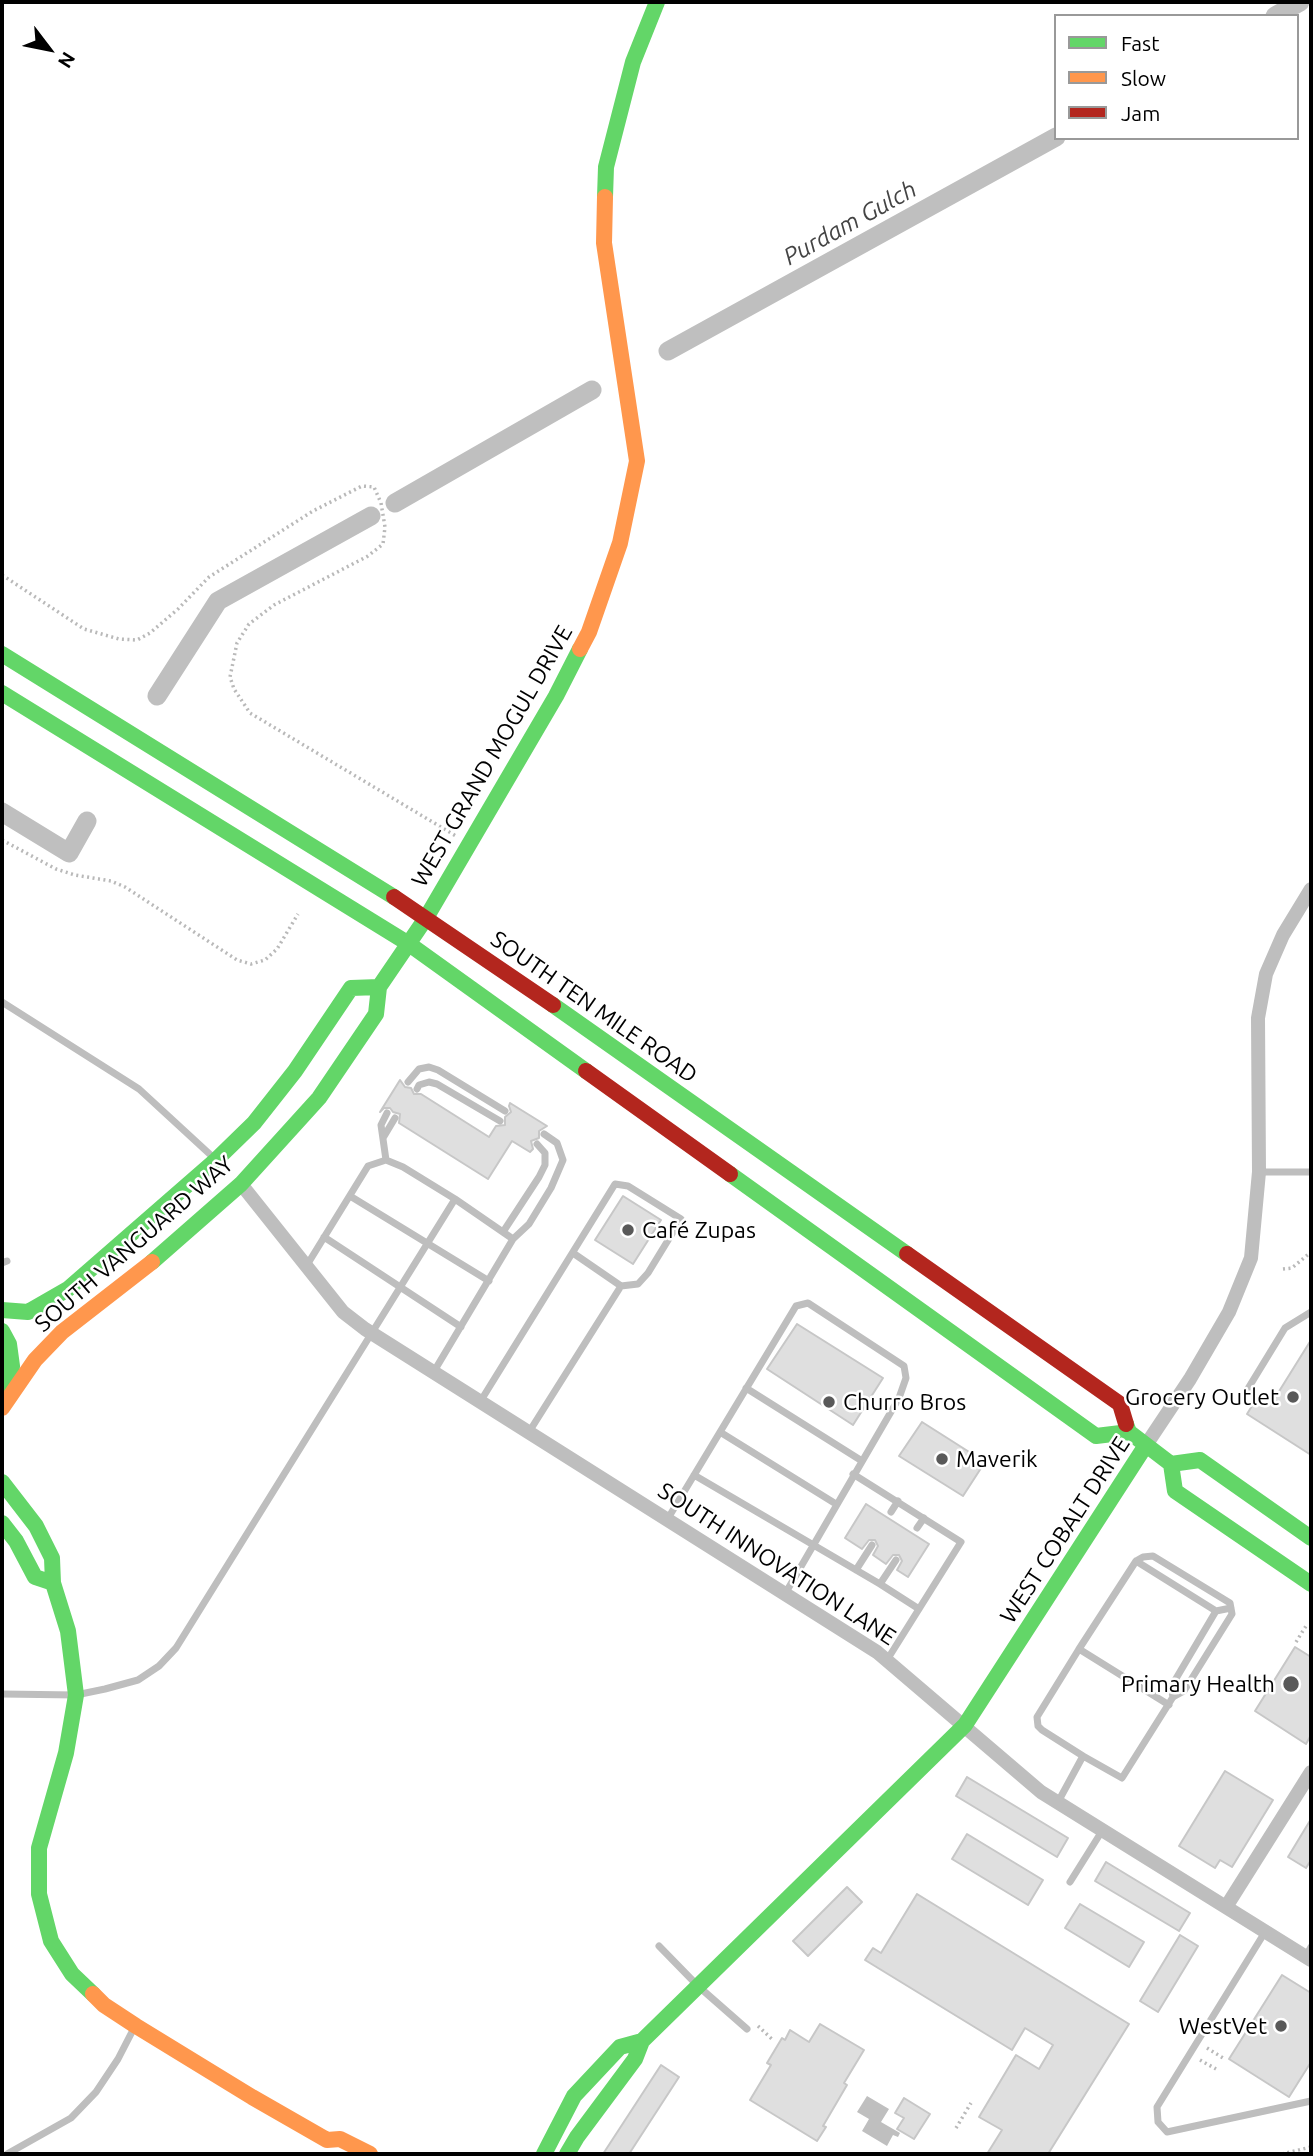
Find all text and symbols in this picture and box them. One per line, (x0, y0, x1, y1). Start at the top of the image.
north arrow (14, 14, 84, 84)
legend (1054, 14, 1299, 140)
text: Fast (1121, 31, 1159, 55)
text: N (54, 48, 80, 72)
text: Slow (1121, 66, 1166, 90)
text: Jam (1121, 101, 1160, 125)
water label: Purdam Gulch (779, 175, 921, 271)
street label: WEST GRAND MOGUL DRIVE (406, 620, 578, 892)
street label: SOUTH TEN MILE ROAD (485, 925, 703, 1089)
street label: SOUTH VANGUARD WAY (29, 1150, 239, 1338)
place label: Café Zupas (642, 1216, 756, 1244)
marker: Café Zupas (620, 1222, 636, 1238)
place label: Grocery Outlet (1125, 1383, 1279, 1411)
place label: Churro Bros (843, 1388, 966, 1416)
marker: Grocery Outlet (1285, 1389, 1301, 1405)
marker: Churro Bros (821, 1394, 837, 1410)
street label: WEST COBALT DRIVE (994, 1432, 1136, 1628)
place label: Maverik (956, 1445, 1038, 1473)
marker: Maverik (934, 1451, 950, 1467)
street label: SOUTH INNOVATION LANE (653, 1477, 901, 1651)
place label: Primary Health (1121, 1670, 1275, 1698)
marker: Primary Health (1281, 1674, 1301, 1694)
place label: WestVet (1179, 2012, 1267, 2040)
marker: WestVet (1273, 2018, 1289, 2034)

